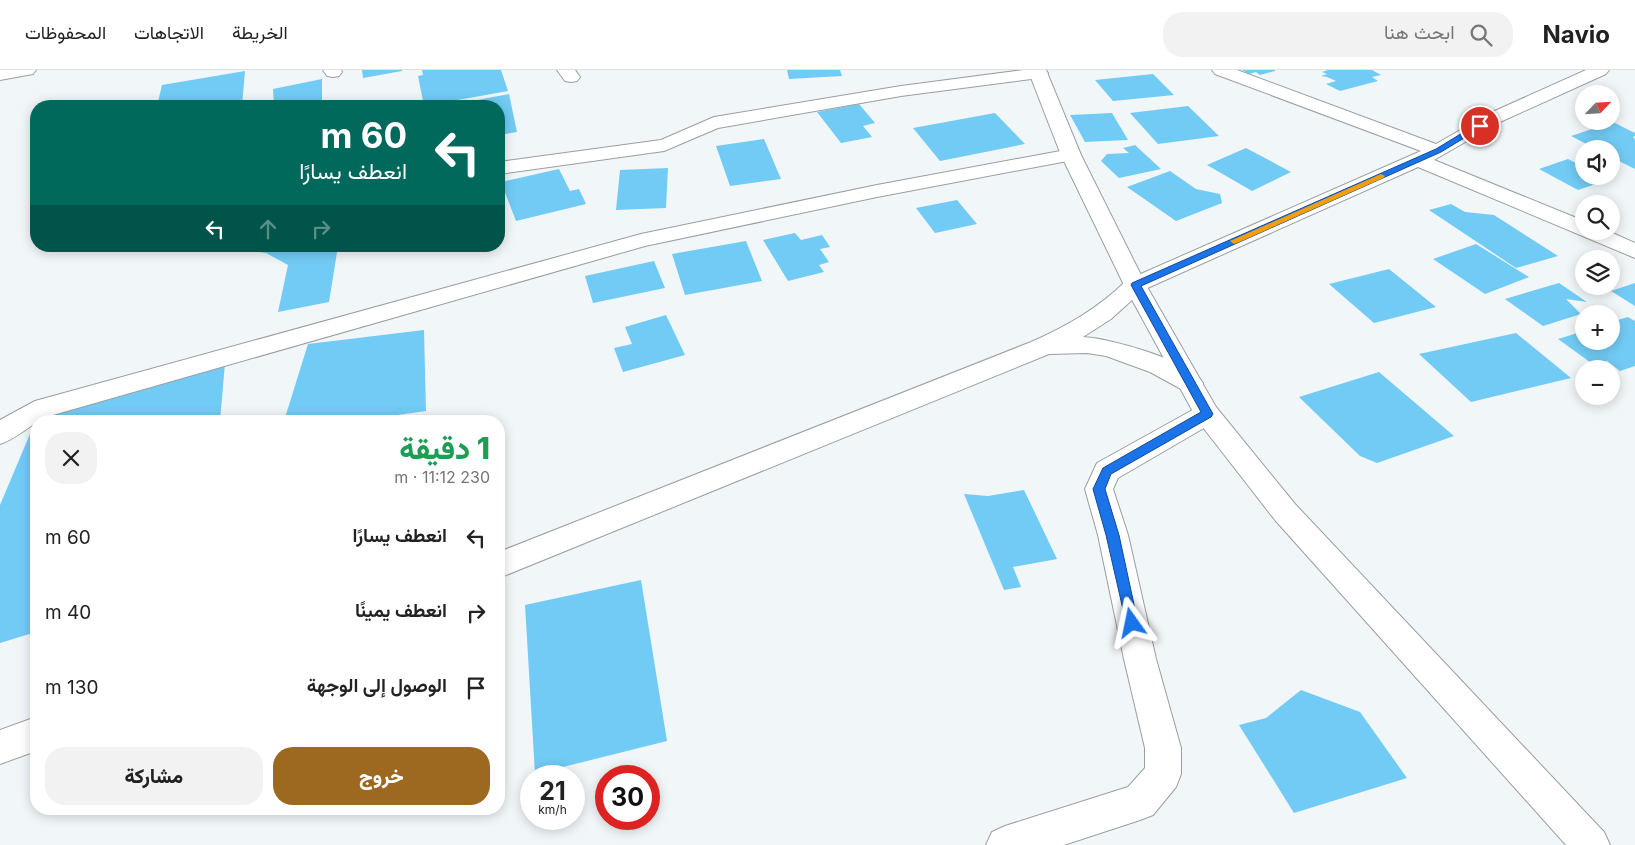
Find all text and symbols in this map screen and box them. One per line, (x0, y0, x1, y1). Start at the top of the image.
search box (1163, 12, 1513, 57)
text: Navio (1543, 20, 1610, 49)
text: ابحث هنا (1384, 21, 1455, 44)
icon: search (1467, 21, 1495, 49)
text: المحفوظات (25, 22, 106, 43)
text: الاتجاهات (134, 22, 204, 43)
text: الخريطة (232, 22, 288, 43)
north arrow (1575, 85, 1620, 130)
map controls (1575, 85, 1620, 405)
pin (1459, 105, 1501, 147)
icon: arrive (1466, 112, 1494, 140)
text: 60 m (320, 114, 407, 156)
icon: left (425, 120, 490, 185)
button: sound (1575, 140, 1620, 185)
text: انعطف يسارًا (299, 158, 407, 184)
button: search (1575, 195, 1620, 240)
icon: left (201, 215, 229, 243)
icon: ahead (254, 215, 282, 243)
icon: right (307, 215, 335, 243)
button: layers (1575, 250, 1620, 295)
button: + (1575, 305, 1620, 350)
button: − (1575, 360, 1620, 405)
text: 1 دقيقة (399, 430, 490, 466)
button: close (45, 432, 97, 484)
text: 230 m · 11:12 (394, 467, 490, 487)
text: انعطف يسارًا (353, 524, 447, 547)
icon: left (462, 524, 490, 552)
text: 60 m (45, 526, 91, 549)
position arrow (1105, 596, 1157, 648)
text: انعطف يمينًا (355, 599, 447, 622)
icon: right (462, 599, 490, 627)
text: 40 m (45, 601, 91, 624)
text: الوصول إلى الوجهة (307, 674, 447, 697)
icon: arrive (462, 674, 490, 702)
text: 130 m (45, 676, 98, 699)
button: مشاركة (45, 747, 263, 805)
button: خروج (273, 747, 490, 805)
speed limit sign: 30 (595, 765, 660, 830)
text: 21 (539, 776, 566, 806)
text: km/h (538, 802, 567, 817)

